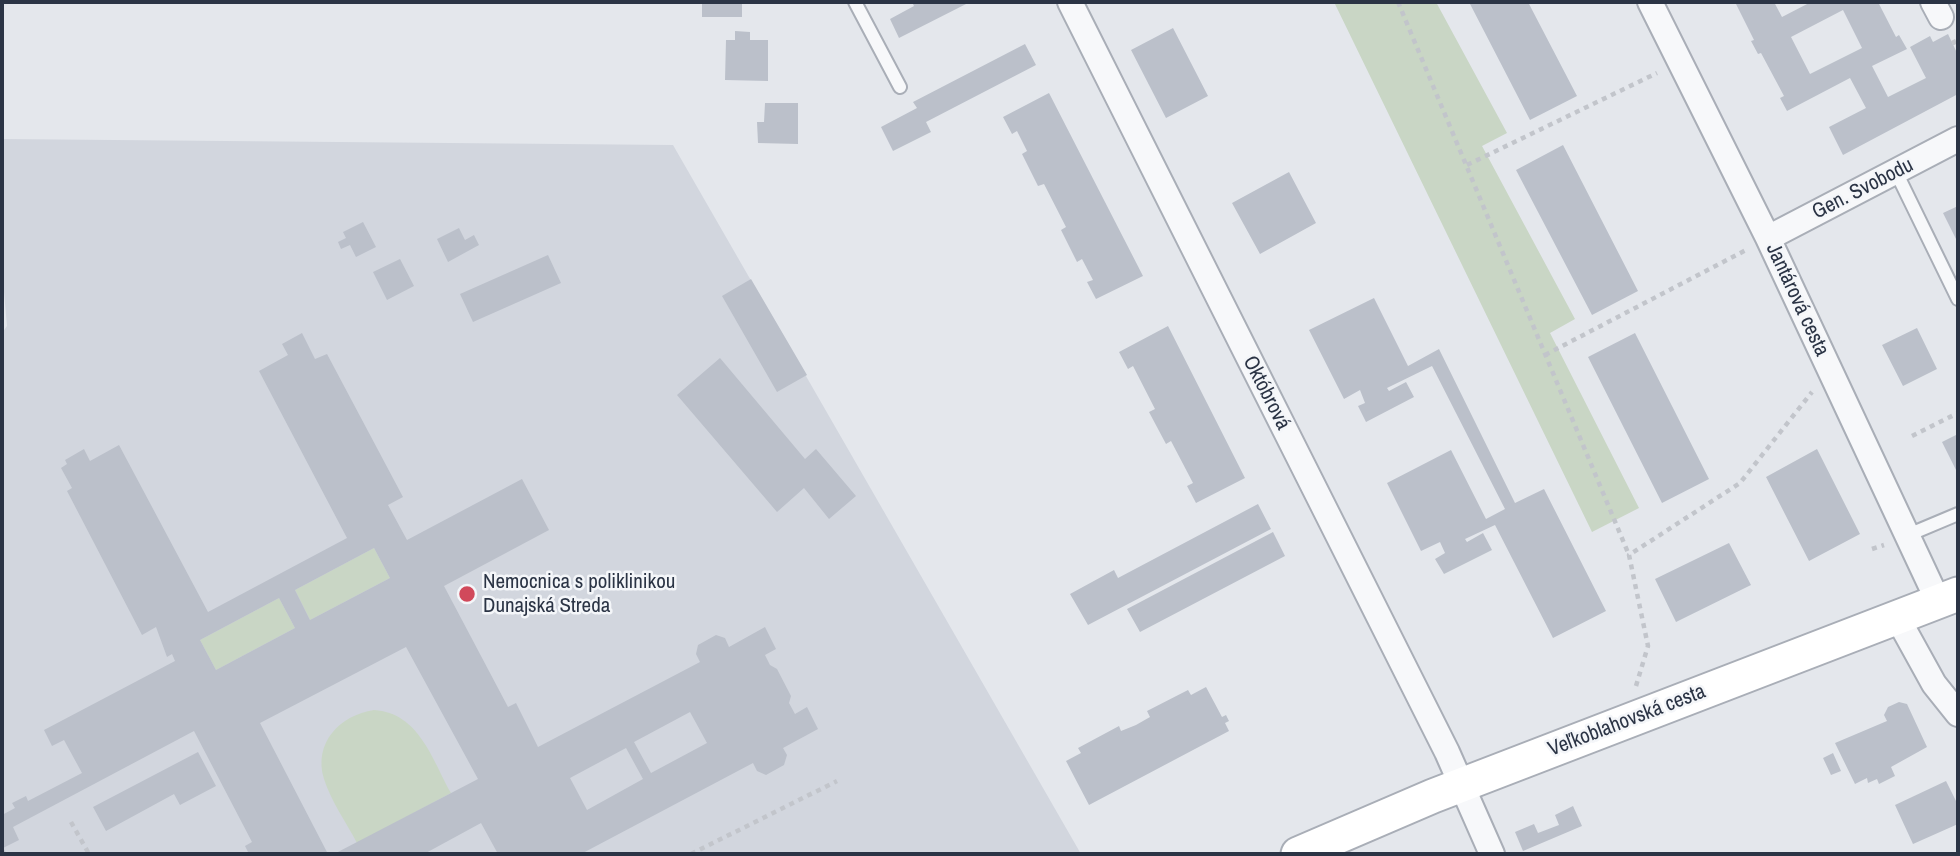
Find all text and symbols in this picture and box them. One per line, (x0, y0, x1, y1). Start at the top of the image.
street label: Gen. Svobodu (1808, 153, 1918, 225)
street label: Jantárová cesta (1760, 240, 1834, 360)
street label: Októbrová (1237, 352, 1295, 434)
place label: Nemocnica s poliklinikou Dunajská Streda (483, 569, 675, 619)
marker: Nemocnica s poliklinikou Dunajská Streda (457, 584, 477, 604)
street label: Veľkoblahovská cesta (1545, 679, 1709, 763)

